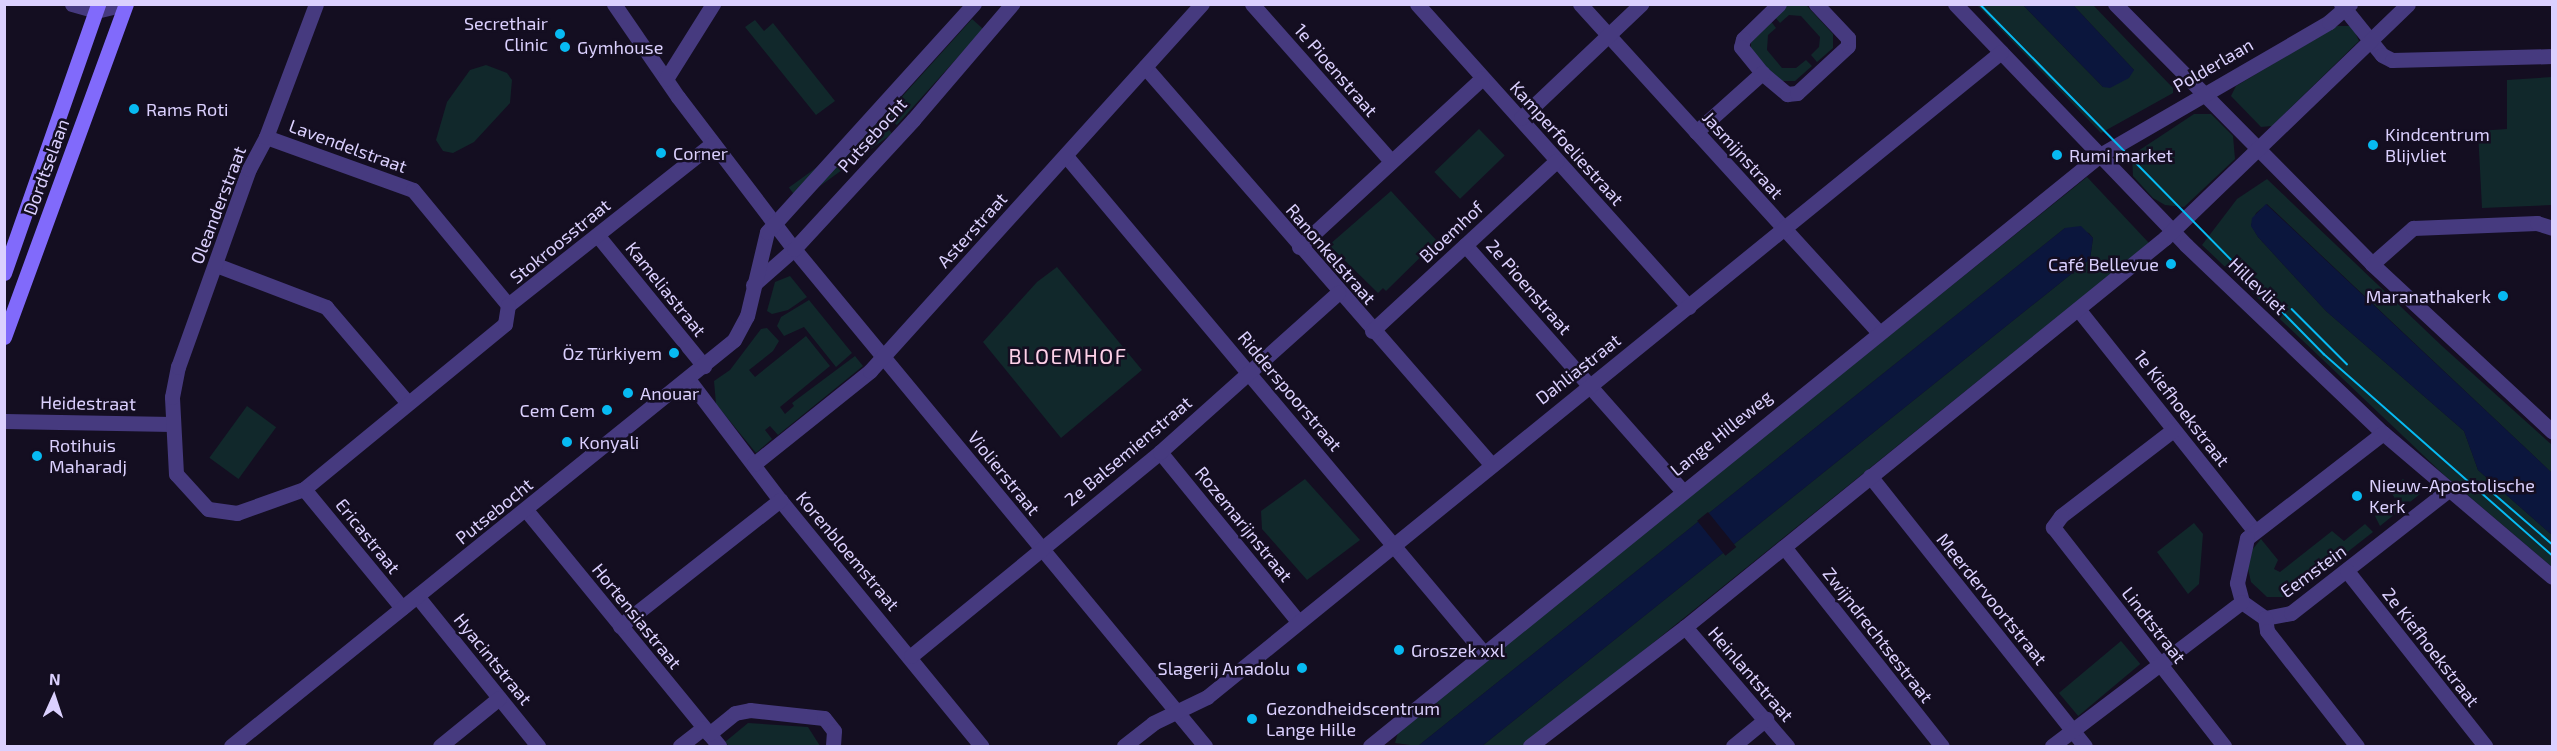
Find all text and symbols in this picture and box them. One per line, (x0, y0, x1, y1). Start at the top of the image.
place label: Secrethair Clinic (464, 13, 548, 56)
street label: 1e Pioenstraat (1290, 19, 1382, 121)
marker: Secrethair Clinic (553, 27, 567, 41)
street label: Polderlaan (2169, 33, 2257, 97)
place label: Gymhouse (577, 36, 663, 58)
marker: Gymhouse (558, 40, 572, 54)
street label: Kamperfoeliestraat (1506, 77, 1628, 209)
street label: Putsebocht (833, 93, 911, 177)
place label: Rams Roti (146, 98, 228, 120)
marker: Rams Roti (127, 102, 141, 116)
street label: Jasmijnstraat (1698, 107, 1788, 203)
street label: Lavendelstraat (286, 115, 410, 177)
street label: Dordtselaan (19, 116, 73, 218)
place label: Kindcentrum Blijvliet (2385, 124, 2490, 166)
marker: Kindcentrum Blijvliet (2366, 138, 2380, 152)
place label: Corner (673, 142, 728, 164)
street label: Oleanderstraat (186, 143, 250, 267)
place label: Rumi market (2069, 144, 2173, 166)
marker: Corner (654, 146, 668, 160)
marker: Rumi market (2050, 148, 2064, 162)
street label: Asterstraat (933, 188, 1011, 272)
street label: Stokroosstraat (506, 194, 614, 288)
street label: Bloemhof (1415, 197, 1487, 267)
street label: Ranonkelstraat (1282, 199, 1380, 309)
street label: 2e Pioenstraat (1482, 235, 1576, 339)
street label: Kameliastraat (621, 237, 711, 341)
place label: Café Bellevue (2048, 253, 2159, 275)
street label: Hillevliet (2224, 253, 2292, 319)
marker: Café Bellevue (2164, 257, 2178, 271)
place label: Maranathakerk (2366, 285, 2491, 307)
marker: Maranathakerk (2496, 289, 2510, 303)
street label: Ridderspoorstraat (1233, 327, 1347, 455)
street label: Dahliastraat (1531, 329, 1625, 409)
place label: Öz Türkiyem (562, 342, 662, 364)
district label: BLOEMHOF (1008, 343, 1128, 369)
street label: 1e Kiefhoekstraat (2130, 345, 2234, 471)
marker: Öz Türkiyem (667, 346, 681, 360)
place label: Anouar (640, 382, 699, 404)
street label: Lange Hilleweg (1666, 385, 1776, 481)
marker: Anouar (621, 386, 635, 400)
street label: Heidestraat (40, 391, 136, 415)
street label: 2e Balsemienstraat (1060, 392, 1196, 510)
place label: Cem Cem (520, 399, 595, 421)
marker: Cem Cem (600, 403, 614, 417)
street label: Violierstraat (963, 426, 1045, 520)
place label: Konyali (579, 431, 639, 453)
place label: Rotihuis Maharadj (49, 435, 127, 478)
marker: Konyali (560, 435, 574, 449)
marker: Rotihuis Maharadj (30, 449, 44, 463)
street label: Rozemarijnstraat (1191, 462, 1297, 586)
street label: Putsebocht (451, 473, 537, 549)
place label: Nieuw-Apostolische Kerk (2369, 475, 2535, 518)
street label: Korenbloemstraat (792, 487, 904, 615)
marker: Nieuw-Apostolische Kerk (2350, 489, 2364, 503)
street label: Ericastraat (331, 494, 405, 578)
street label: Meerdervoortstraat (1932, 529, 2052, 669)
street label: Eemstein (2276, 540, 2350, 602)
street label: Hortensiastraat (588, 559, 686, 673)
street label: Zwijndrechtsestraat (1818, 563, 1938, 707)
street label: Lindtstraat (2117, 582, 2191, 668)
street label: 2e Kiefhoekstraat (2378, 583, 2484, 711)
street label: Hyacintstraat (449, 609, 537, 709)
street label: Heinlantstraat (1704, 622, 1798, 726)
place label: Groszek xxl (1411, 639, 1505, 661)
marker: Groszek xxl (1392, 643, 1406, 657)
place label: Slagerij Anadolu (1157, 657, 1290, 679)
marker: Slagerij Anadolu (1295, 661, 1309, 675)
north arrow (24, 667, 84, 727)
text: N (49, 669, 61, 688)
place label: Gezondheidscentrum Lange Hille (1266, 698, 1440, 740)
marker: Gezondheidscentrum Lange Hille (1243, 710, 1261, 728)

